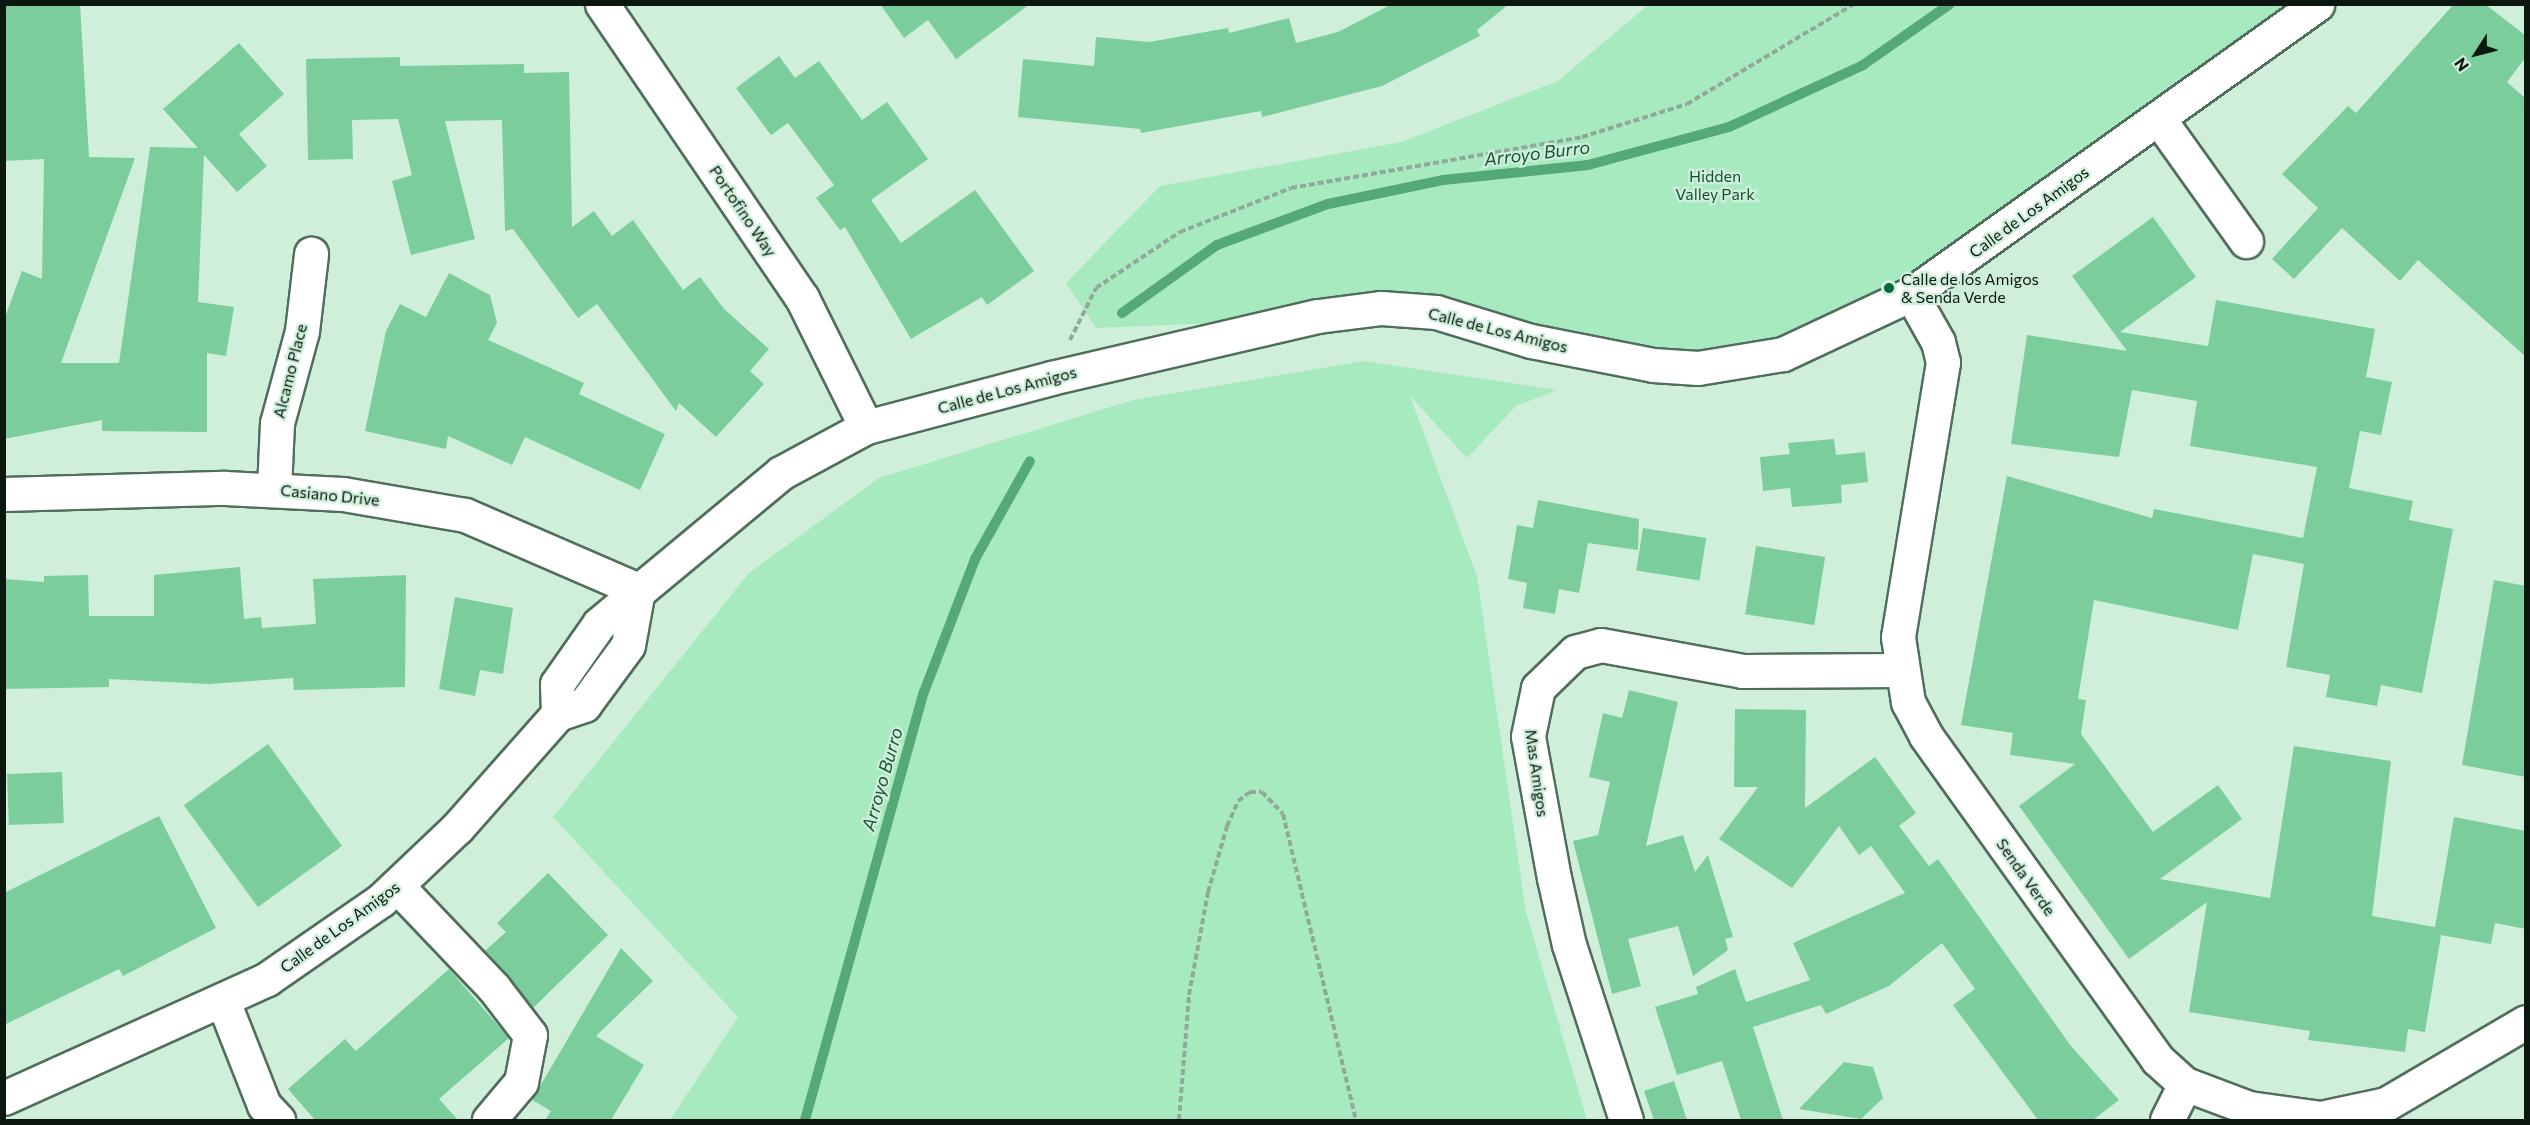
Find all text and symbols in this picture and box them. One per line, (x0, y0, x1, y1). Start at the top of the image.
north arrow (2446, 24, 2506, 84)
text: N (2450, 54, 2472, 75)
water label: Arroyo Burro (1483, 136, 1591, 170)
street label: Portofino Way (705, 162, 781, 260)
street label: Calle de Los Amigos (1966, 162, 2092, 262)
park label: Hidden Valley Park (1675, 166, 1755, 204)
place label: Calle de los Amigos & Senda Verde (1901, 269, 2039, 307)
marker: Calle de los Amigos & Senda Verde (1882, 281, 1896, 295)
street label: Calle de Los Amigos (1426, 303, 1570, 357)
street label: Alcamo Place (269, 322, 311, 420)
street label: Calle de Los Amigos (935, 362, 1079, 418)
street label: Casiano Drive (280, 480, 380, 510)
water label: Arroyo Burro (857, 725, 907, 833)
street label: Mas Amigos (1521, 728, 1553, 818)
street label: Senda Verde (1992, 835, 2060, 919)
street label: Calle de Los Amigos (277, 877, 403, 977)

